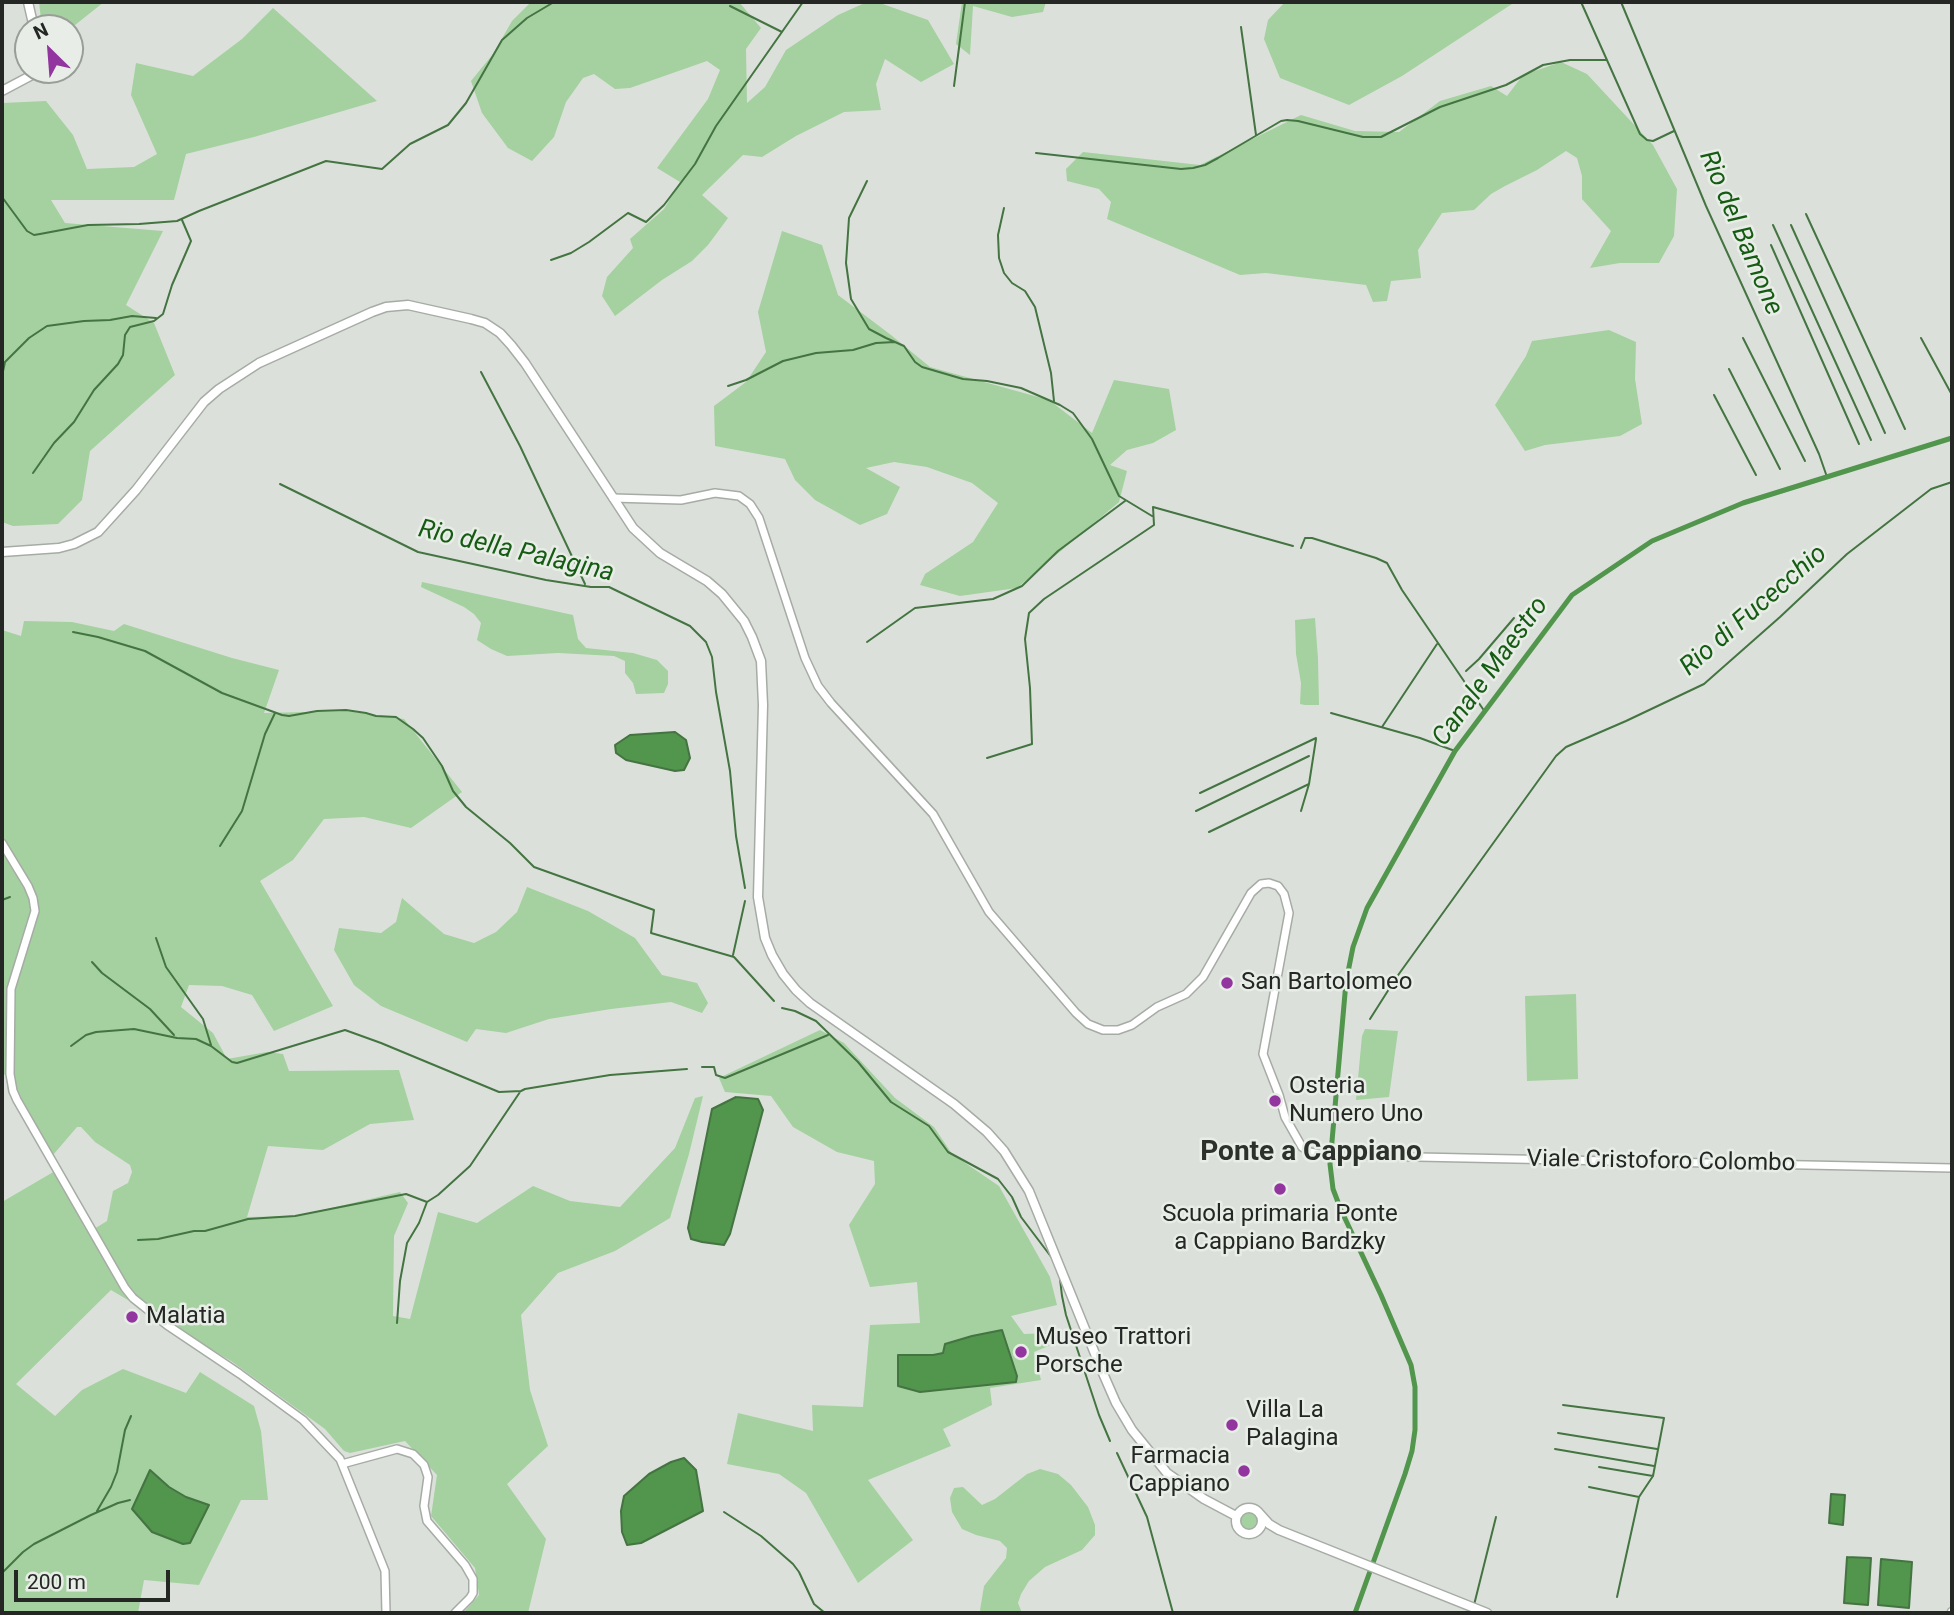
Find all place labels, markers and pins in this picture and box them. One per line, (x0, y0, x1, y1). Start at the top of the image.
place label: San Bartolomeo (1241, 969, 1413, 997)
marker: San Bartolomeo (1219, 975, 1235, 991)
place label: Osteria Numero Uno (1289, 1073, 1423, 1129)
marker: Osteria Numero Uno (1267, 1093, 1283, 1109)
marker: Scuola primaria Ponte a Cappiano Bardzky (1272, 1181, 1288, 1197)
place label: Scuola primaria Ponte a Cappiano Bardzky (1162, 1201, 1398, 1257)
place label: Malatia (146, 1303, 226, 1331)
marker: Malatia (124, 1309, 140, 1325)
place label: Museo Trattori Porsche (1035, 1324, 1191, 1380)
marker: Museo Trattori Porsche (1013, 1344, 1029, 1360)
place label: Villa La Palagina (1246, 1397, 1339, 1453)
marker: Villa La Palagina (1224, 1417, 1240, 1433)
place label: Farmacia Cappiano (1129, 1443, 1230, 1499)
marker: Farmacia Cappiano (1236, 1463, 1252, 1479)

